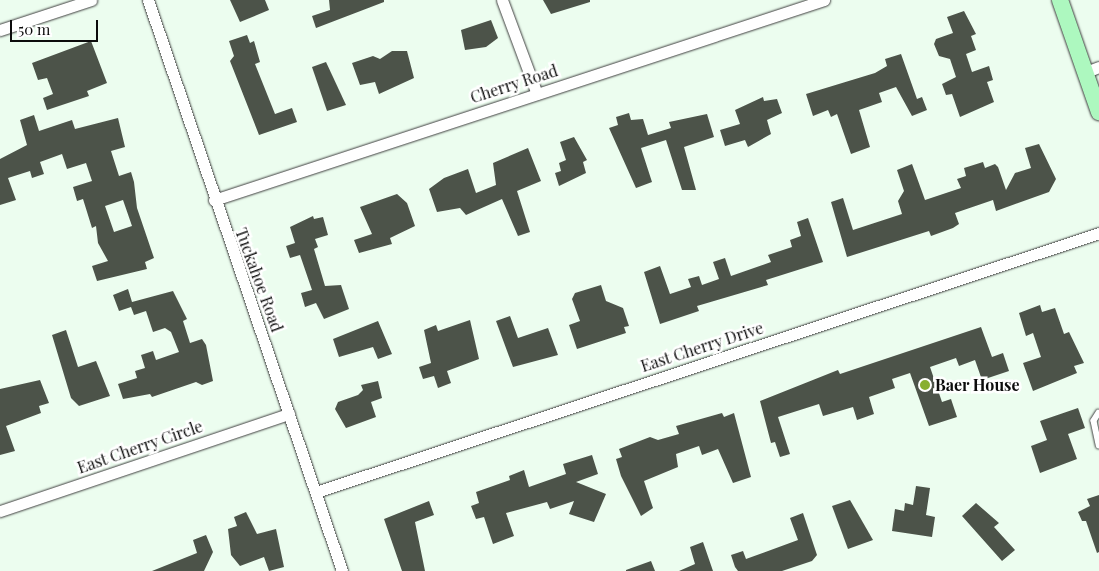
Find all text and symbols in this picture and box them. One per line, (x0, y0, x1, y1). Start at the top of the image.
scale bar (12, 10, 100, 42)
text: 50 m (18, 19, 50, 39)
street label: Cherry Road (468, 61, 560, 107)
street label: Tuckahoe Road (231, 225, 287, 335)
street label: East Cherry Drive (638, 318, 766, 376)
place label: Baer House (935, 375, 1020, 395)
marker: Baer House (919, 379, 931, 391)
street label: East Cherry Circle (74, 416, 206, 478)

